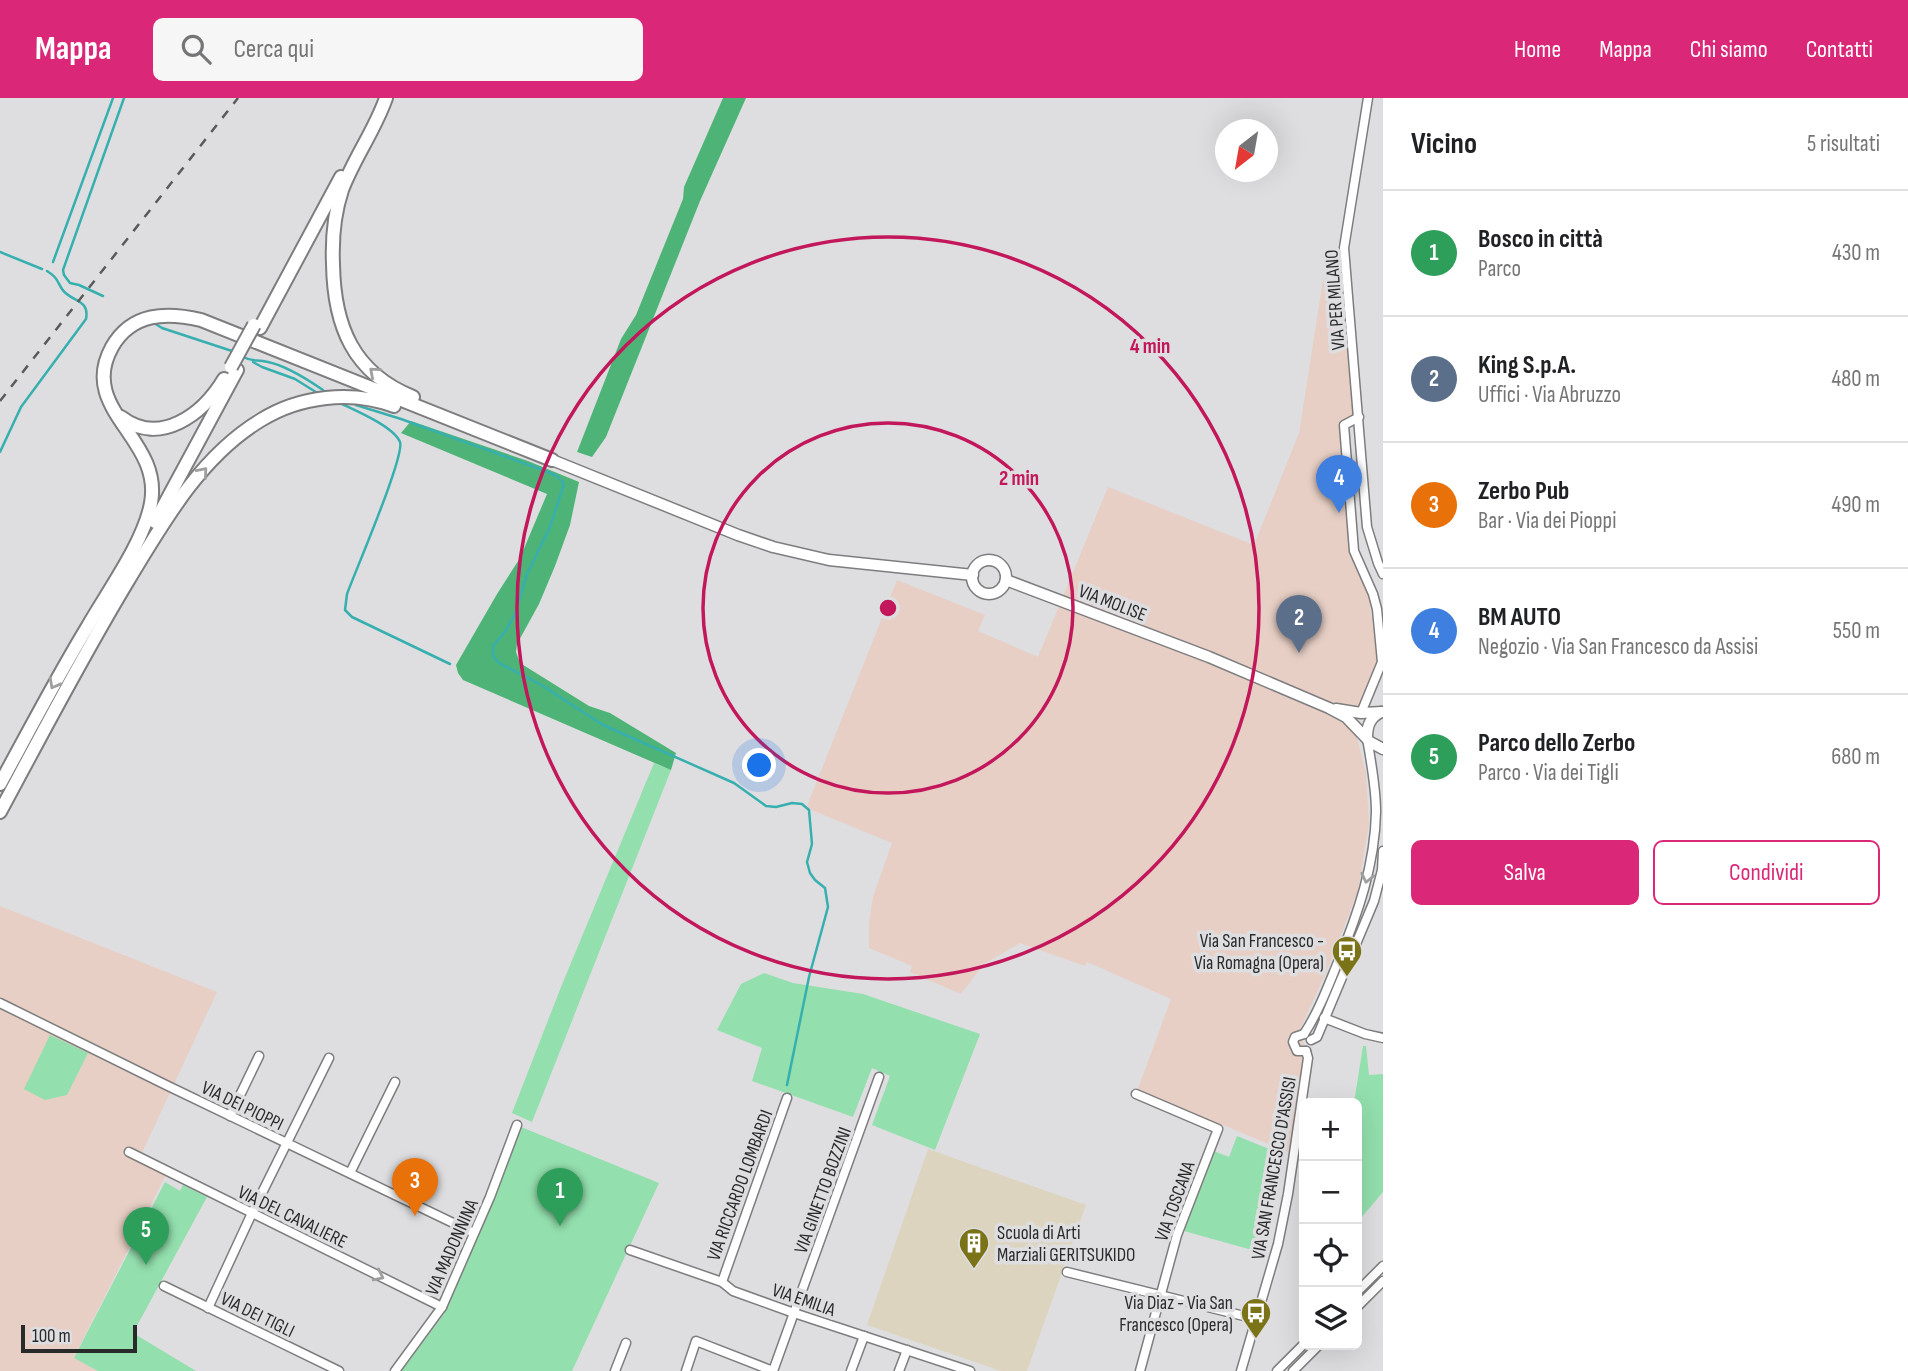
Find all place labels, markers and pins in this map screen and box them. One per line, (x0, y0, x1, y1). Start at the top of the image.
pin: 4 (1316, 455, 1362, 513)
pin: 2 (1276, 595, 1322, 653)
centre of rings (876, 596, 900, 620)
place label: Via San Francesco - Via Romagna (Opera) (1194, 930, 1324, 975)
bus stop icon: Via San Francesco - Via Romagna (Opera) (1330, 934, 1364, 978)
pin: 3 (392, 1158, 438, 1216)
pin: 1 (537, 1168, 583, 1226)
pin: 5 (123, 1207, 169, 1265)
place label: Scuola di Arti Marziali GERITSUKIDO (997, 1222, 1135, 1267)
building icon: Scuola di Arti Marziali GERITSUKIDO (957, 1226, 991, 1270)
place label: Via Diaz - Via San Francesco (Opera) (1119, 1292, 1233, 1337)
bus stop icon: Via Diaz - Via San Francesco (Opera) (1239, 1296, 1273, 1340)

